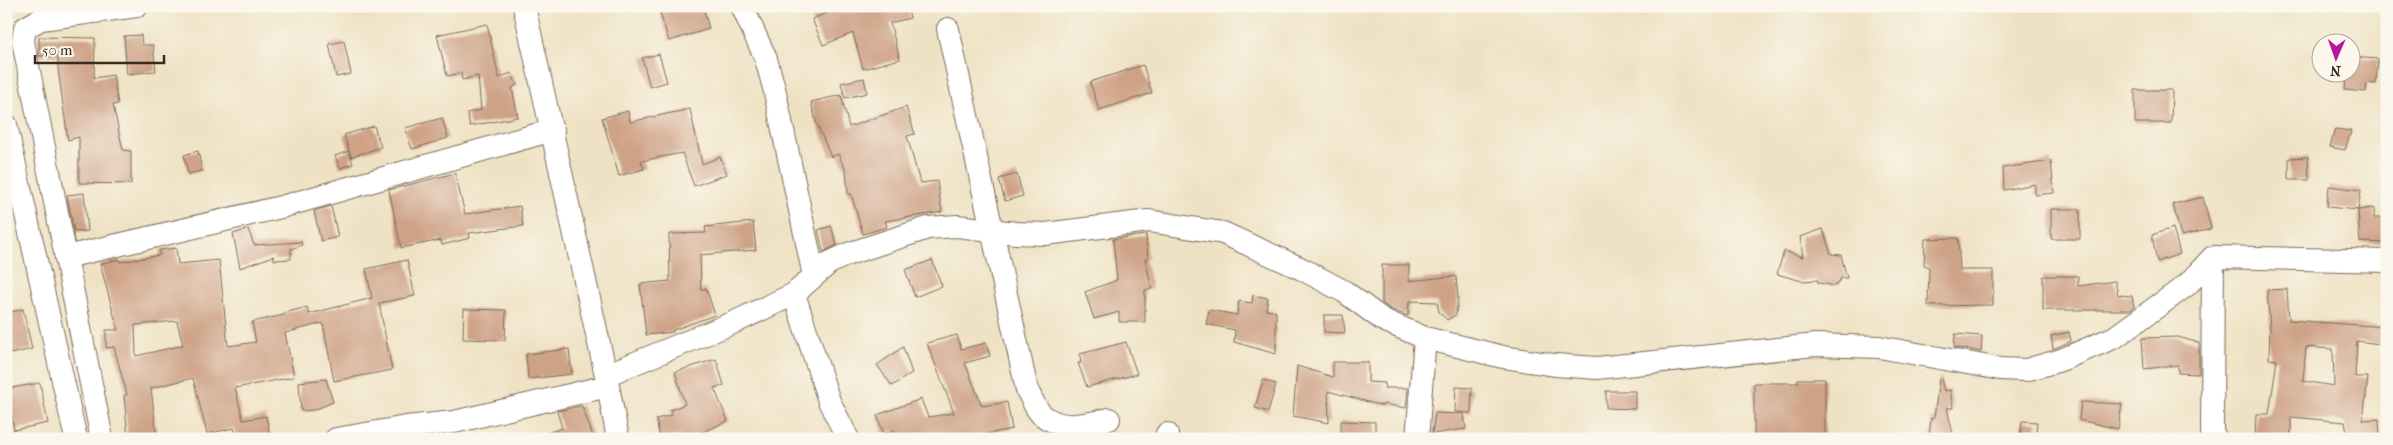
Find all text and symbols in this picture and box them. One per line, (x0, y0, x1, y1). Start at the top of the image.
scale bar (35, 32, 164, 64)
north arrow (2310, 32, 2360, 82)
text: 50 m (42, 41, 73, 59)
text: N (2330, 62, 2341, 79)

